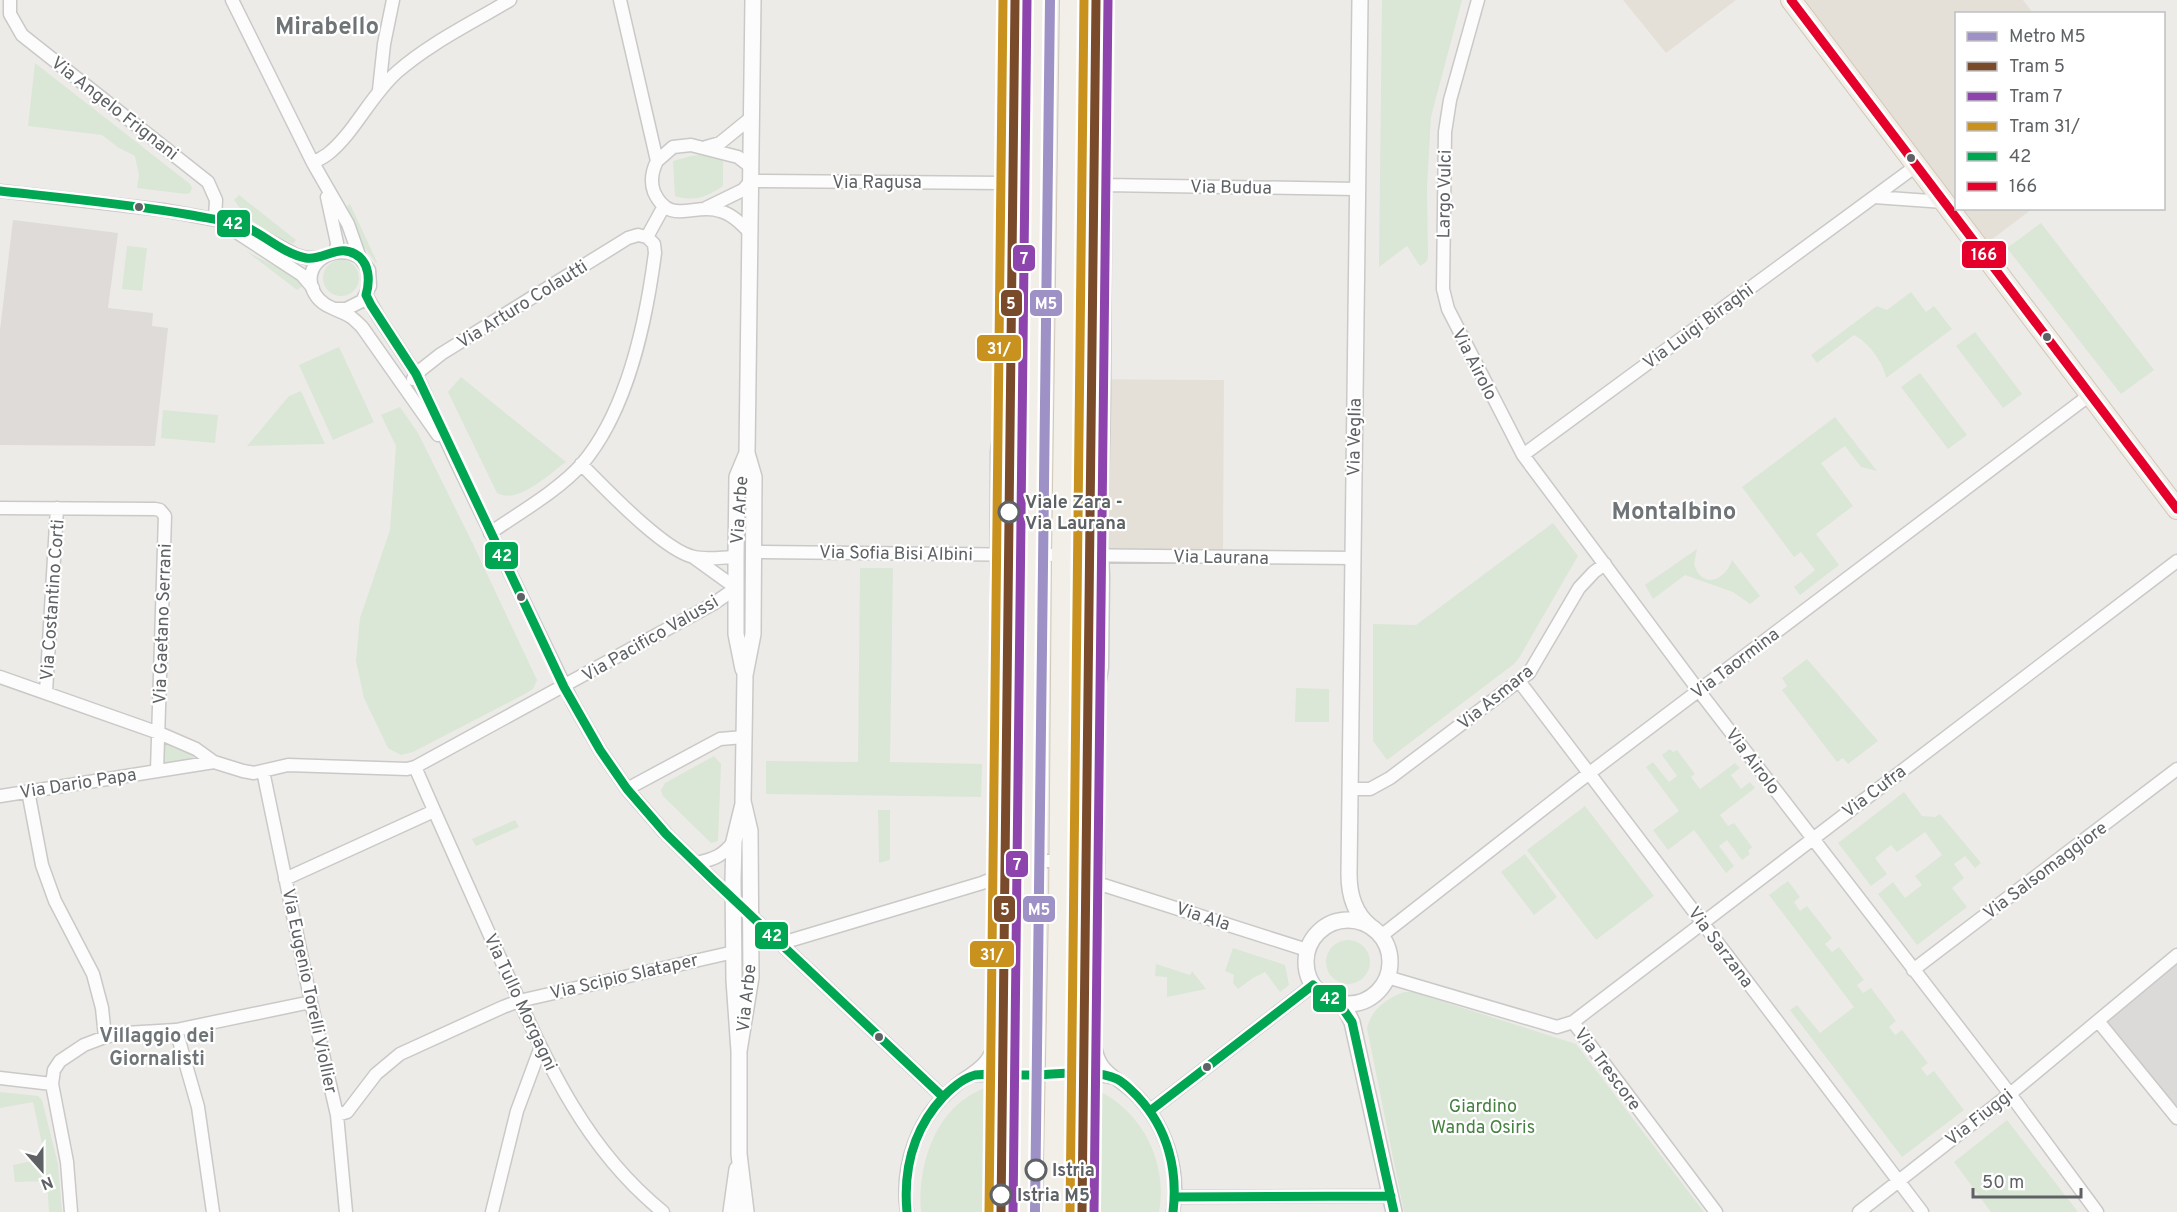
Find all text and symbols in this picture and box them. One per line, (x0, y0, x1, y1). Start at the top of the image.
legend (1955, 12, 2165, 210)
district label: Mirabello (275, 13, 379, 43)
text: Metro M5 (2009, 26, 2086, 49)
street label: Via Angelo Frignani (46, 52, 183, 166)
text: Tram 5 (2009, 56, 2065, 79)
text: Tram 7 (2009, 86, 2062, 109)
text: Tram 31/ (2009, 116, 2080, 139)
text: 42 (2009, 146, 2031, 169)
street label: Largo Vulci (1433, 149, 1458, 239)
unlabelled marker (1905, 152, 1917, 164)
street label: Via Ragusa (832, 172, 922, 195)
street label: Via Budua (1190, 176, 1272, 201)
text: 166 (2009, 176, 2037, 199)
unlabelled marker (133, 201, 145, 213)
line badge: 42 (216, 209, 251, 238)
text: 42 (223, 215, 243, 235)
line badge: 166 (1961, 240, 2007, 269)
line badge: 7 (1012, 244, 1036, 272)
text: 166 (1971, 246, 1997, 266)
text: 7 (1020, 250, 1028, 270)
street label: Via Arturo Colautti (453, 256, 592, 355)
street label: Via Luigi Biraghi (1639, 279, 1759, 375)
line badge: 5 (1000, 289, 1023, 317)
line badge: M5 (1029, 289, 1063, 317)
text: 5 (1006, 295, 1016, 315)
text: M5 (1035, 295, 1057, 315)
street label: Via Airolo (1446, 325, 1501, 404)
unlabelled marker (2041, 331, 2053, 343)
line badge: 31/ (976, 334, 1022, 362)
text: 31/ (987, 340, 1012, 360)
street label: Via Veglia (1343, 398, 1368, 476)
street label: Via Arbe (727, 475, 754, 545)
place label: Viale Zara - Via Laurana (1025, 492, 1126, 536)
district label: Montalbino (1612, 498, 1736, 528)
marker: Viale Zara - Via Laurana (998, 501, 1020, 523)
street label: Via Costantino Corti (36, 519, 71, 682)
line badge: 42 (484, 541, 519, 570)
street label: Via Sofia Bisi Albini (819, 542, 973, 567)
street label: Via Gaetano Serrani (149, 543, 178, 705)
street label: Via Laurana (1173, 546, 1269, 571)
text: 42 (492, 547, 512, 567)
unlabelled marker (515, 591, 527, 603)
street label: Via Pacifico Valussi (578, 591, 723, 688)
street label: Via Taormina (1687, 623, 1785, 705)
street label: Via Asmara (1453, 661, 1539, 736)
street label: Via Airolo (1719, 724, 1784, 800)
street label: Via Cufra (1838, 761, 1911, 824)
street label: Via Dario Papa (18, 764, 138, 805)
street label: Via Salsomaggiore (1979, 817, 2112, 925)
line badge: 7 (1005, 850, 1029, 878)
text: 7 (1013, 856, 1021, 876)
street label: Via Eugenio Torelli Viollier (276, 887, 341, 1096)
line badge: 5 (993, 895, 1016, 923)
line badge: M5 (1022, 895, 1056, 923)
street label: Via Ala (1172, 898, 1233, 937)
text: 5 (1000, 901, 1010, 921)
text: M5 (1028, 901, 1050, 921)
street label: Via Sarzana (1682, 903, 1758, 993)
line badge: 42 (754, 921, 789, 950)
text: 42 (762, 927, 782, 947)
street label: Via Tullo Morgagni (478, 930, 562, 1075)
line badge: 31/ (969, 940, 1015, 968)
text: 31/ (980, 946, 1005, 966)
street label: Via Scipio Slataper (548, 949, 701, 1006)
street label: Via Arbe (732, 963, 763, 1033)
line badge: 42 (1312, 984, 1347, 1013)
text: 42 (1320, 990, 1340, 1010)
district label: Villaggio dei Giornalisti (99, 1024, 215, 1073)
street label: Via Trescore (1568, 1024, 1645, 1116)
unlabelled marker (873, 1031, 885, 1043)
unlabelled marker (1201, 1061, 1213, 1073)
street label: Via Fiuggi (1942, 1085, 2018, 1152)
park label: Giardino Wanda Osiris (1431, 1096, 1535, 1140)
north arrow (12, 1140, 72, 1200)
marker: Istria (1025, 1159, 1047, 1181)
place label: Istria (1052, 1160, 1095, 1183)
scale bar (1973, 1161, 2081, 1199)
text: N (38, 1171, 56, 1194)
text: 50 m (1982, 1172, 2024, 1195)
marker: Istria M5 (990, 1184, 1012, 1206)
place label: Istria M5 (1017, 1185, 1090, 1208)

